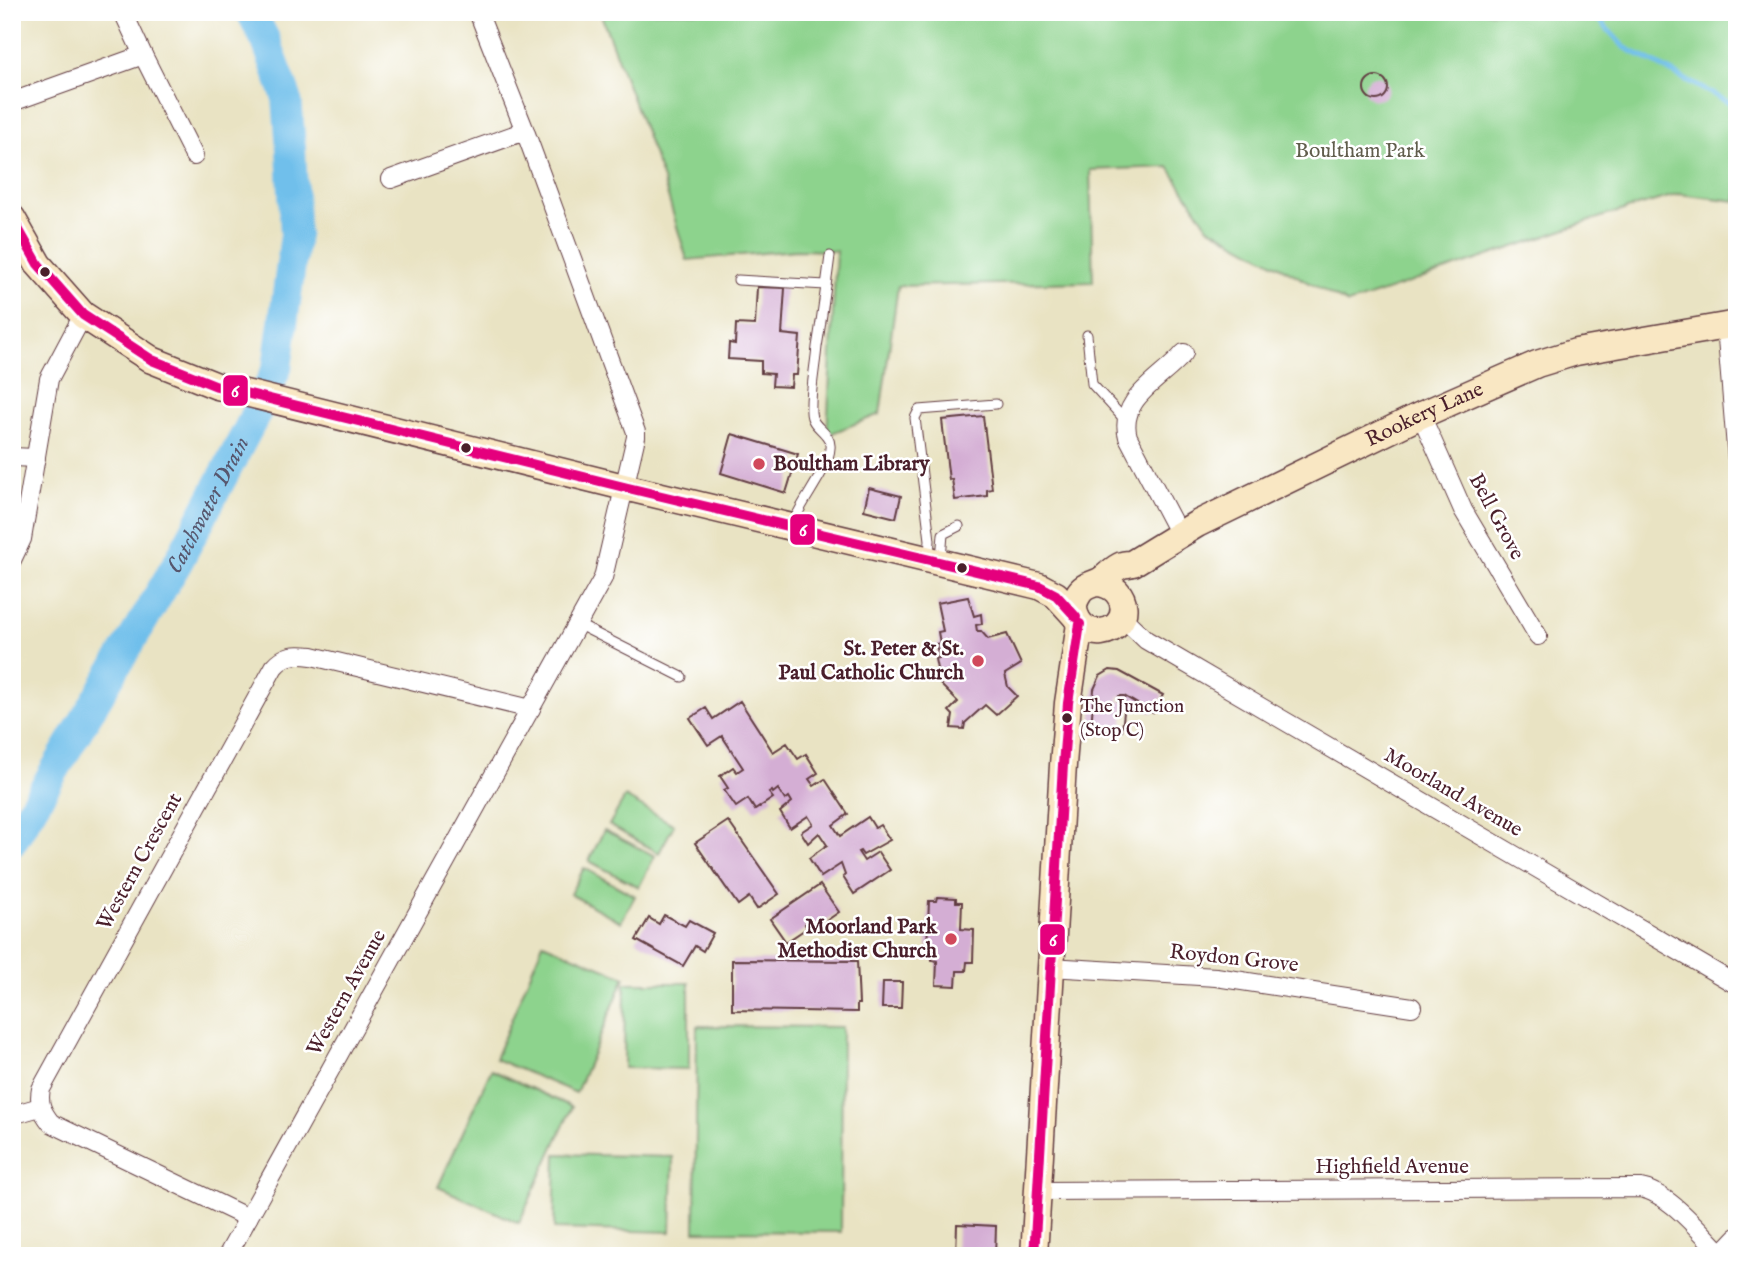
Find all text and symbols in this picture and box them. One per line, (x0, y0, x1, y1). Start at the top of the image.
park label: Boultham Park (1295, 138, 1426, 165)
unlabelled marker (38, 265, 52, 279)
line badge: 6 (222, 374, 249, 407)
street label: Rookery Lane (1361, 376, 1488, 453)
text: 6 (231, 380, 240, 404)
water label: Catchwater Drain (160, 431, 256, 579)
unlabelled marker (459, 441, 473, 455)
place label: Boultham Library (773, 451, 930, 478)
marker: Boultham Library (751, 456, 767, 472)
street label: Bell Grove (1462, 469, 1530, 565)
line badge: 6 (789, 513, 816, 546)
text: 6 (799, 519, 808, 543)
unlabelled marker (955, 561, 969, 575)
place label: St. Peter & St. Paul Catholic Church (778, 636, 965, 687)
marker: St. Peter & St. Paul Catholic Church (970, 653, 986, 669)
place label: The Junction (Stop C) (1080, 695, 1184, 743)
marker: The Junction (Stop C) (1060, 711, 1074, 725)
street label: Moorland Avenue (1379, 742, 1528, 844)
street label: Western Crescent (91, 789, 189, 935)
place label: Moorland Park Methodist Church (777, 914, 938, 965)
line badge: 6 (1039, 923, 1066, 956)
street label: Western Avenue (301, 925, 393, 1061)
text: 6 (1049, 929, 1058, 953)
marker: Moorland Park Methodist Church (943, 931, 959, 947)
street label: Roydon Grove (1168, 939, 1300, 979)
street label: Highfield Avenue (1315, 1154, 1469, 1181)

